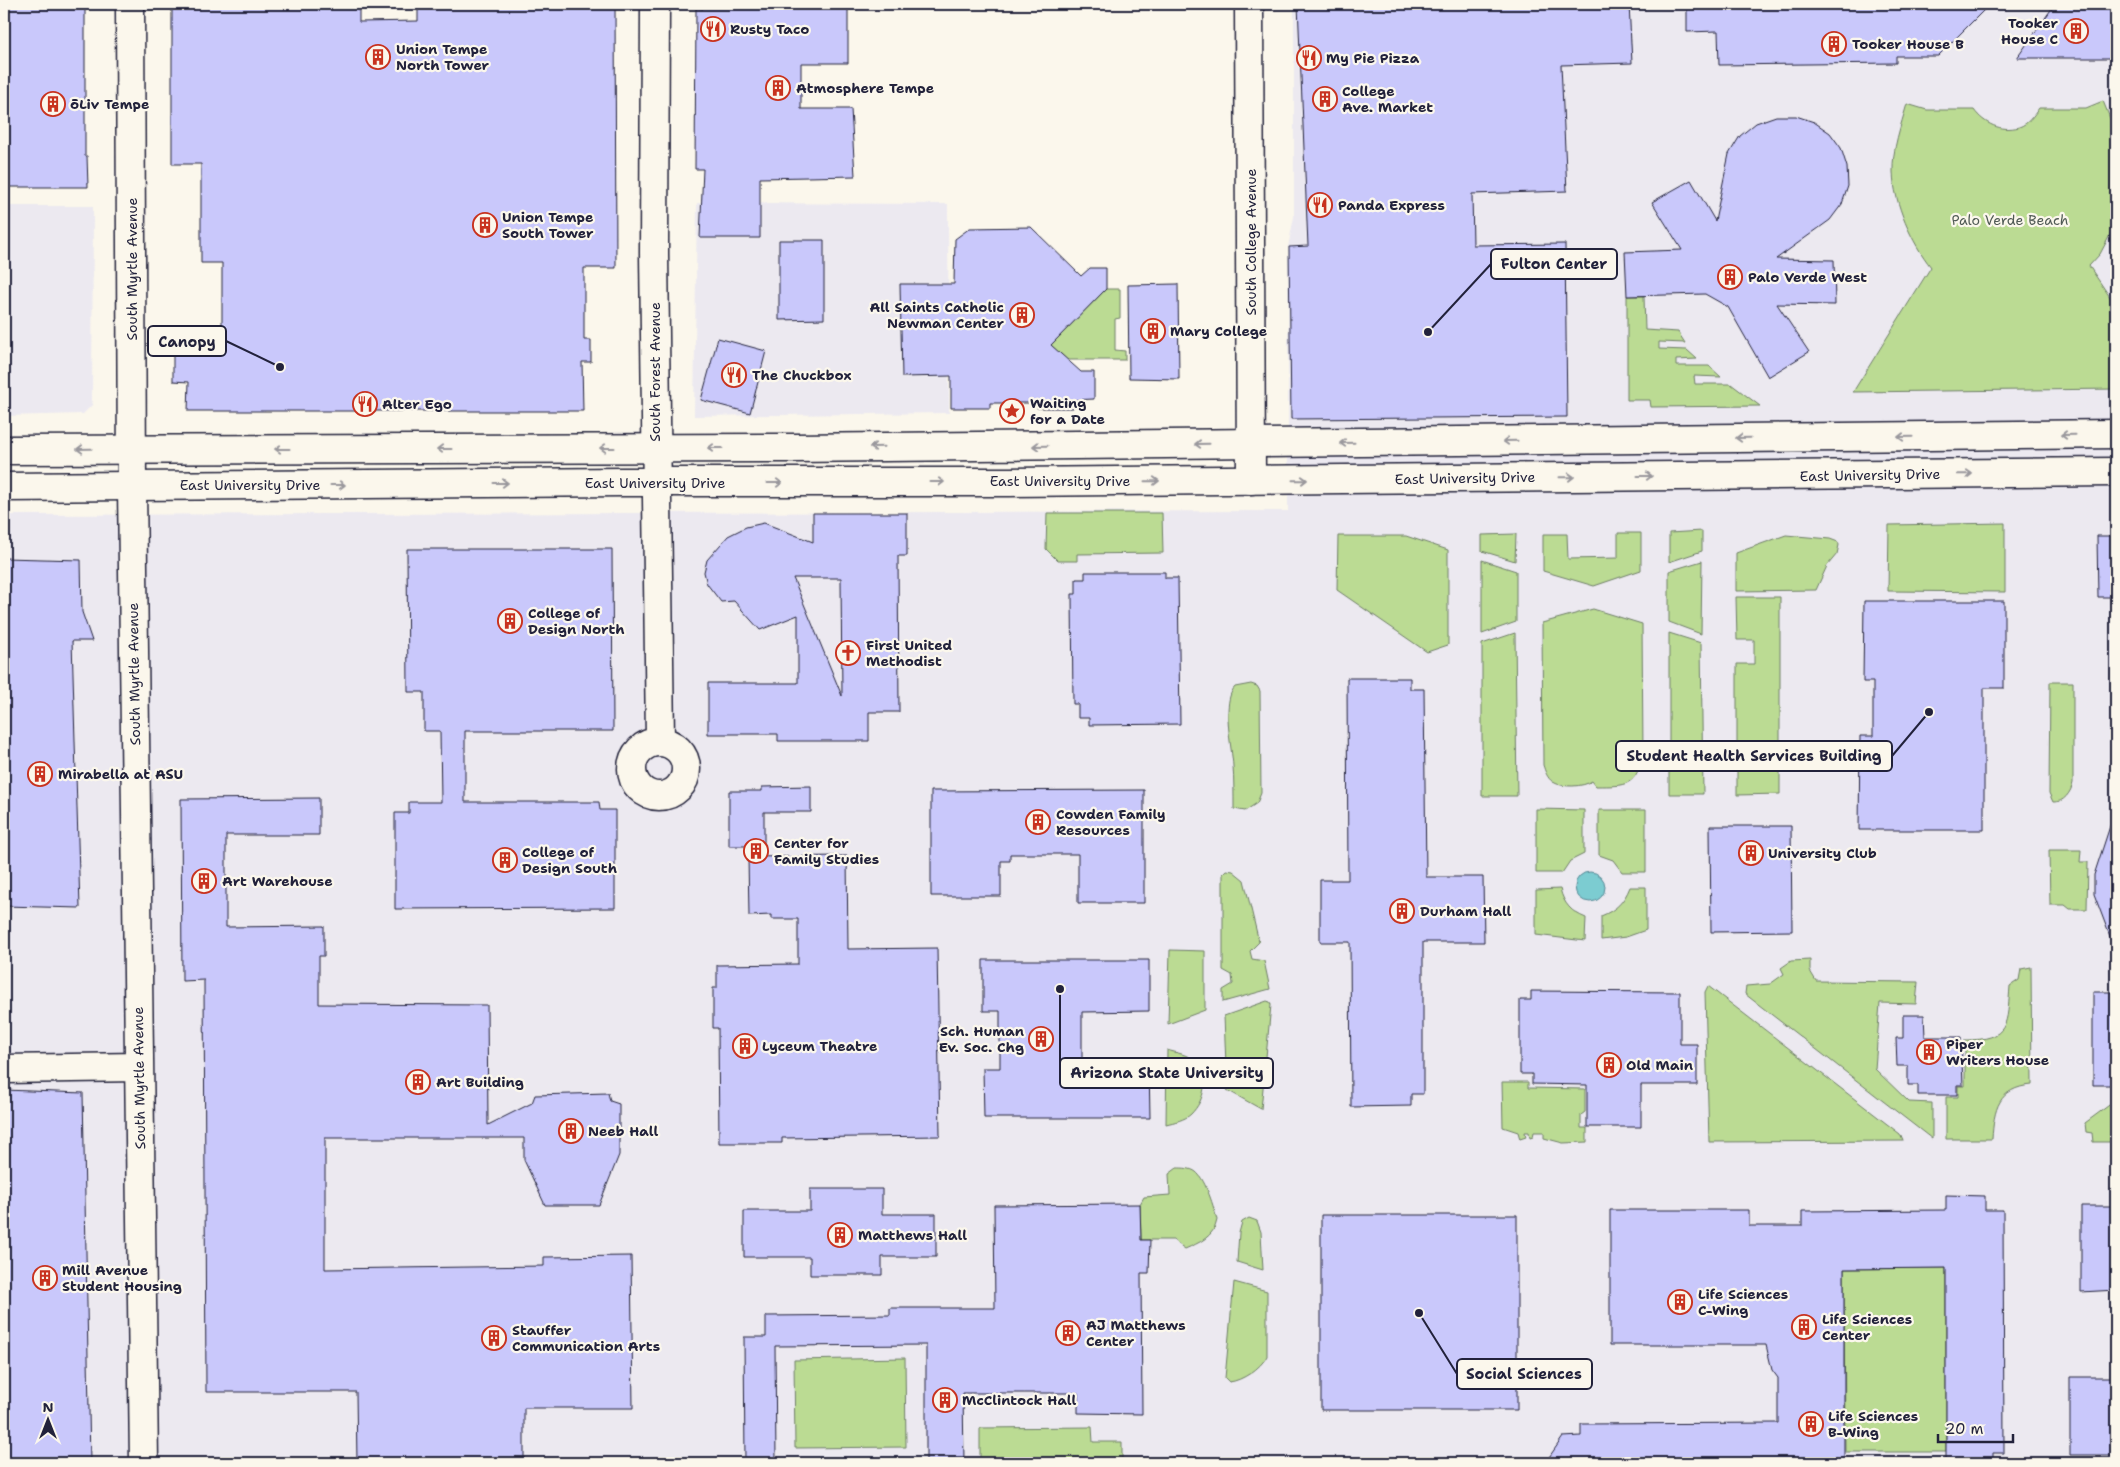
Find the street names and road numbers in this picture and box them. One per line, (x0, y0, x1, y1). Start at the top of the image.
street label: South College Avenue (1242, 169, 1260, 315)
street label: South Myrtle Avenue (123, 197, 141, 340)
street label: South Forest Avenue (646, 302, 664, 442)
street label: East University Drive (1800, 465, 1941, 485)
street label: East University Drive (1395, 468, 1536, 488)
street label: East University Drive (990, 472, 1130, 490)
street label: East University Drive (585, 474, 725, 492)
street label: East University Drive (180, 476, 320, 494)
street label: South Myrtle Avenue (124, 602, 144, 746)
street label: South Myrtle Avenue (129, 1006, 149, 1150)

